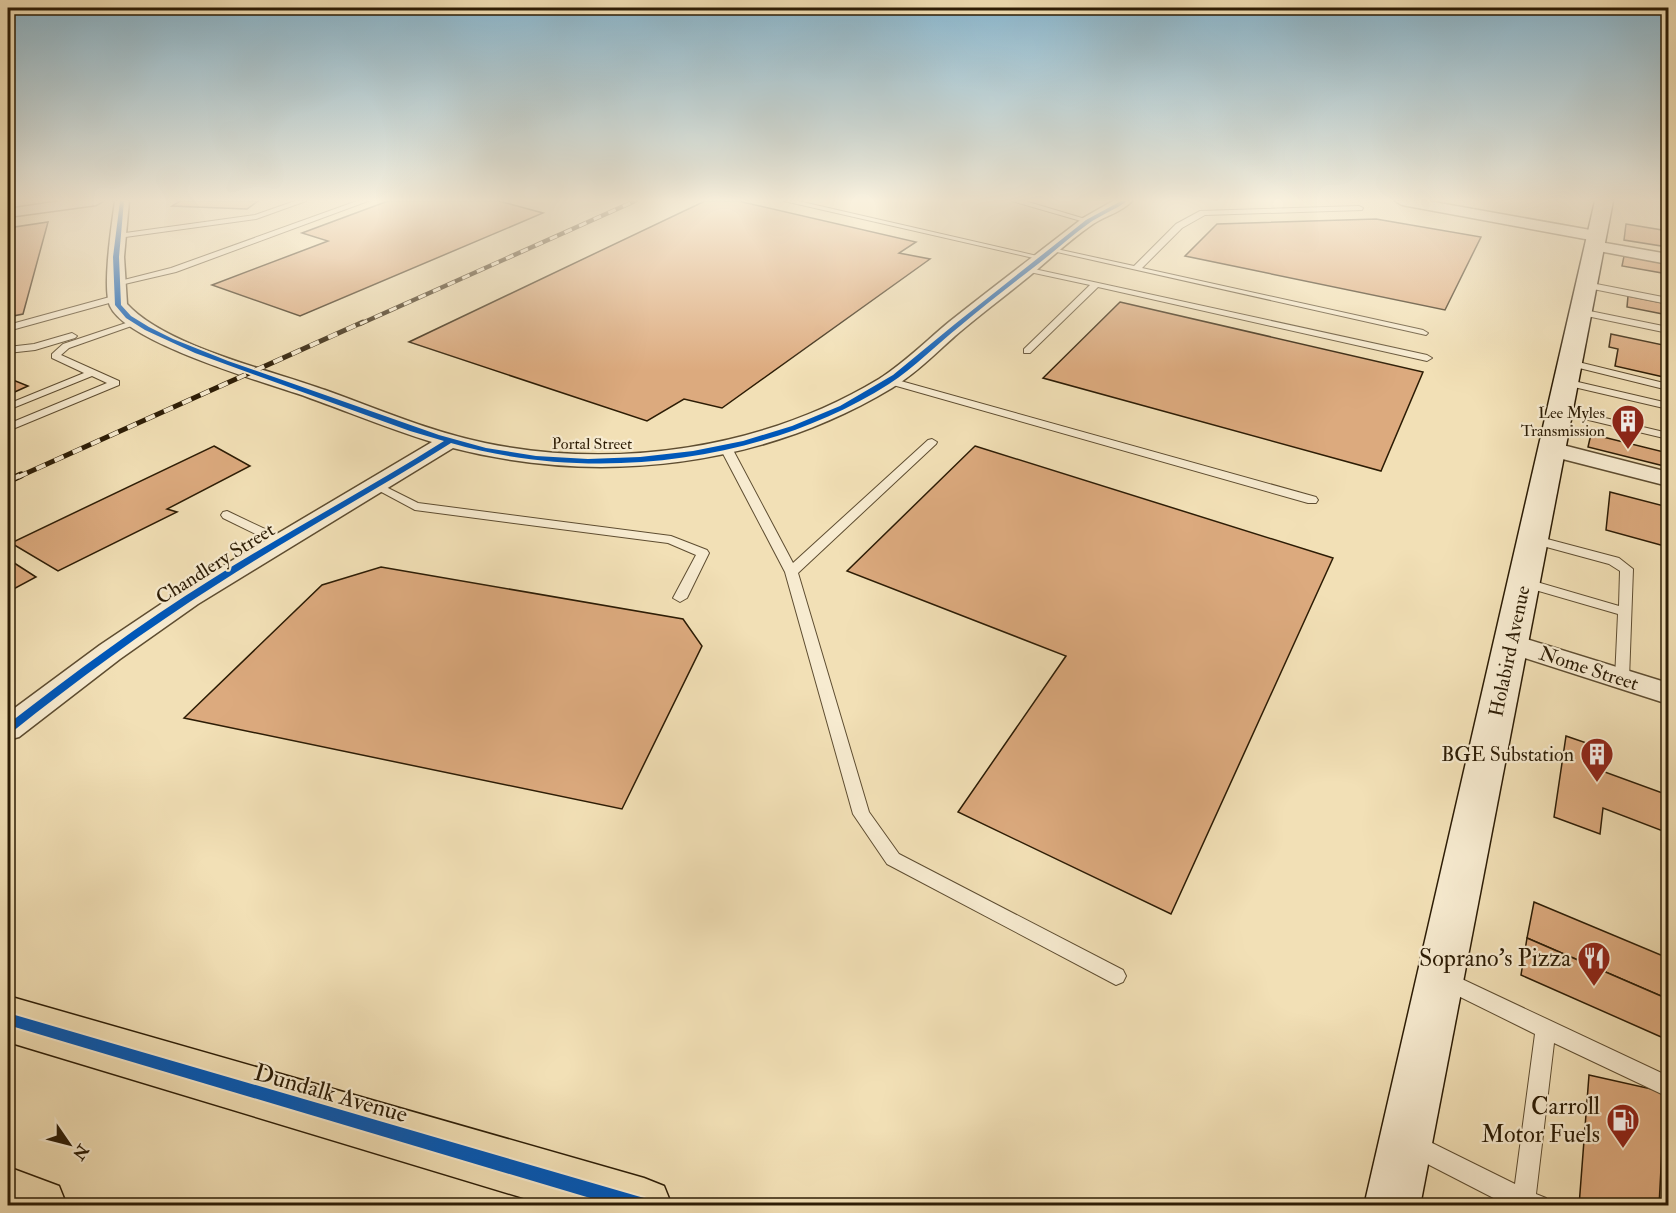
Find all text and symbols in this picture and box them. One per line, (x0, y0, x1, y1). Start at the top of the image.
place label: Lee Myles Transmission (1521, 403, 1605, 441)
building icon: Lee Myles Transmission (1610, 403, 1646, 450)
street label: Portal Street (552, 434, 632, 454)
street label: Chandlery Street (151, 517, 280, 610)
street label: Holabird Avenue (1483, 583, 1536, 719)
street label: Nome Street (1536, 641, 1642, 696)
building icon: BGE Substation (1579, 736, 1615, 783)
place label: BGE Substation (1441, 742, 1574, 767)
restaurant icon: Soprano's Pizza (1576, 940, 1612, 987)
place label: Soprano's Pizza (1419, 943, 1572, 974)
street label: Dundalk Avenue (251, 1057, 411, 1130)
place label: Carroll Motor Fuels (1481, 1091, 1600, 1150)
fuel station icon: Carroll Motor Fuels (1605, 1102, 1641, 1149)
north arrow (39, 1114, 99, 1174)
text: N (68, 1140, 93, 1164)

